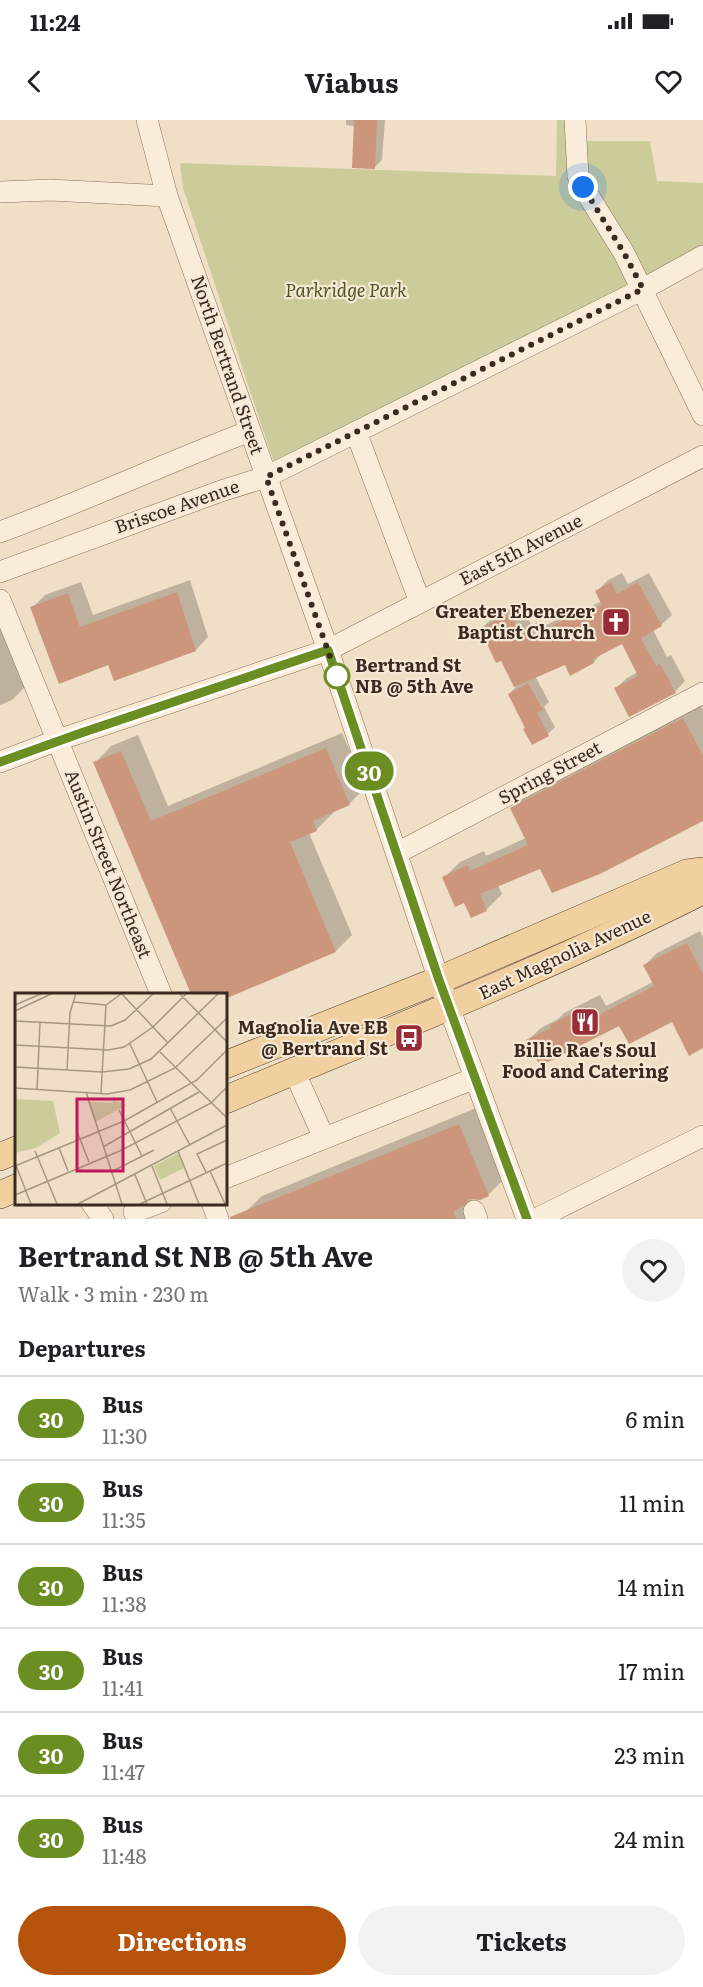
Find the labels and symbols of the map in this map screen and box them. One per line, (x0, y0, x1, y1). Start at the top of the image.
your location (568, 172, 598, 202)
street label: North Bertrand Street (185, 271, 272, 459)
park label: Parkridge Park (285, 276, 407, 303)
street label: Briscoe Avenue (111, 472, 242, 540)
street label: East 5th Avenue (454, 506, 587, 591)
place label: Greater Ebenezer Baptist Church (435, 597, 595, 645)
church icon: Greater Ebenezer Baptist Church (600, 606, 632, 638)
place label: Bertrand St NB @ 5th Ave (355, 651, 473, 699)
marker: Bertrand St NB @ 5th Ave (324, 663, 350, 689)
street label: Spring Street (493, 733, 606, 810)
line badge: 30 (342, 752, 396, 790)
street label: Austin Street Northeast (59, 765, 160, 963)
street label: East Magnolia Avenue (474, 902, 655, 1006)
inset map (15, 993, 226, 1204)
restaurant icon: Billie Rae's Soul Food and Catering (569, 1006, 601, 1038)
place label: Magnolia Ave EB @ Bertrand St (238, 1013, 388, 1061)
bus stop icon: Magnolia Ave EB @ Bertrand St (393, 1022, 425, 1054)
place label: Billie Rae's Soul Food and Catering (502, 1036, 669, 1084)

